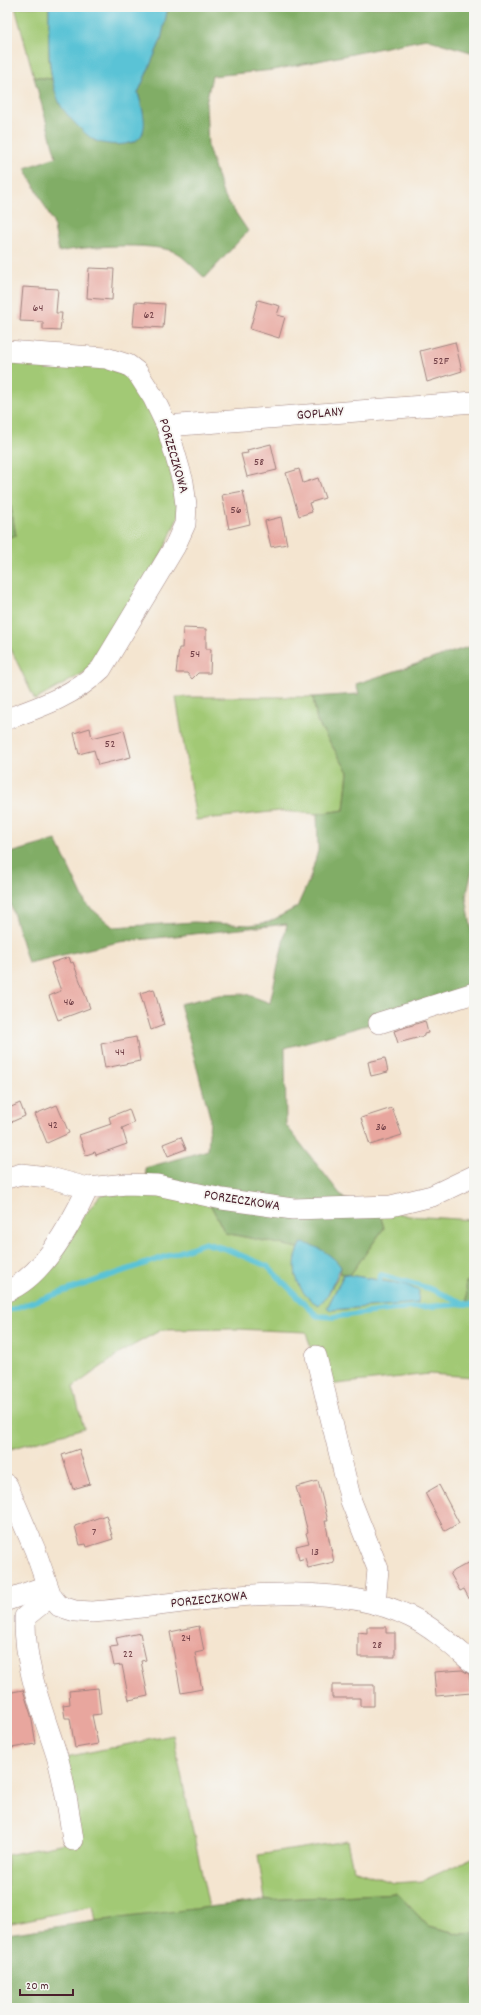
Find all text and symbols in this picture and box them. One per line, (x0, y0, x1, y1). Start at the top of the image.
house number: 64 (33, 300, 43, 317)
house number: 62 (143, 307, 155, 324)
house number: 52F (433, 353, 450, 370)
street label: GOPLANY (296, 402, 345, 426)
street label: PORZECZKOWA (153, 416, 193, 496)
house number: 58 (254, 454, 264, 471)
house number: 56 (230, 502, 242, 519)
house number: 54 (190, 646, 200, 663)
house number: 52 (105, 736, 115, 753)
house number: 46 (64, 994, 75, 1011)
house number: 44 (115, 1044, 125, 1061)
house number: 42 (48, 1117, 58, 1134)
house number: 36 (375, 1119, 387, 1136)
street label: PORZECZKOWA (202, 1185, 282, 1217)
house number: 7 (92, 1524, 97, 1541)
house number: 13 (311, 1544, 319, 1561)
street label: PORZECZKOWA (170, 1586, 249, 1614)
house number: 24 (181, 1630, 191, 1647)
house number: 28 (372, 1637, 382, 1654)
house number: 22 (123, 1646, 133, 1663)
scale bar (20, 1971, 73, 1997)
text: 20 m (26, 1978, 49, 1995)

